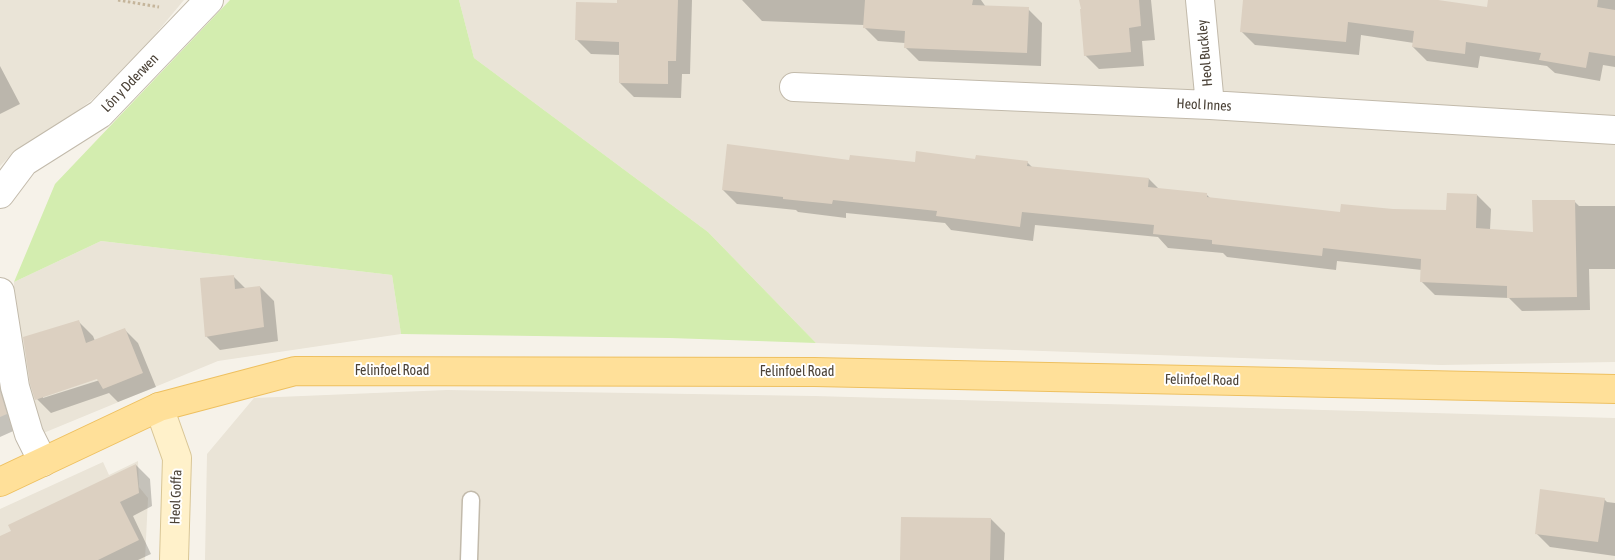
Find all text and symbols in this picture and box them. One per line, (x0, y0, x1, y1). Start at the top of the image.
street label: Heol Buckley (1194, 19, 1216, 87)
street label: Lôn y Dderwen (98, 50, 162, 116)
street label: Heol Innes (1176, 95, 1232, 115)
street label: Felinfoel Road (355, 363, 429, 379)
street label: Felinfoel Road (760, 364, 834, 380)
street label: Felinfoel Road (1165, 371, 1239, 389)
street label: Heol Goffa (167, 469, 185, 525)

